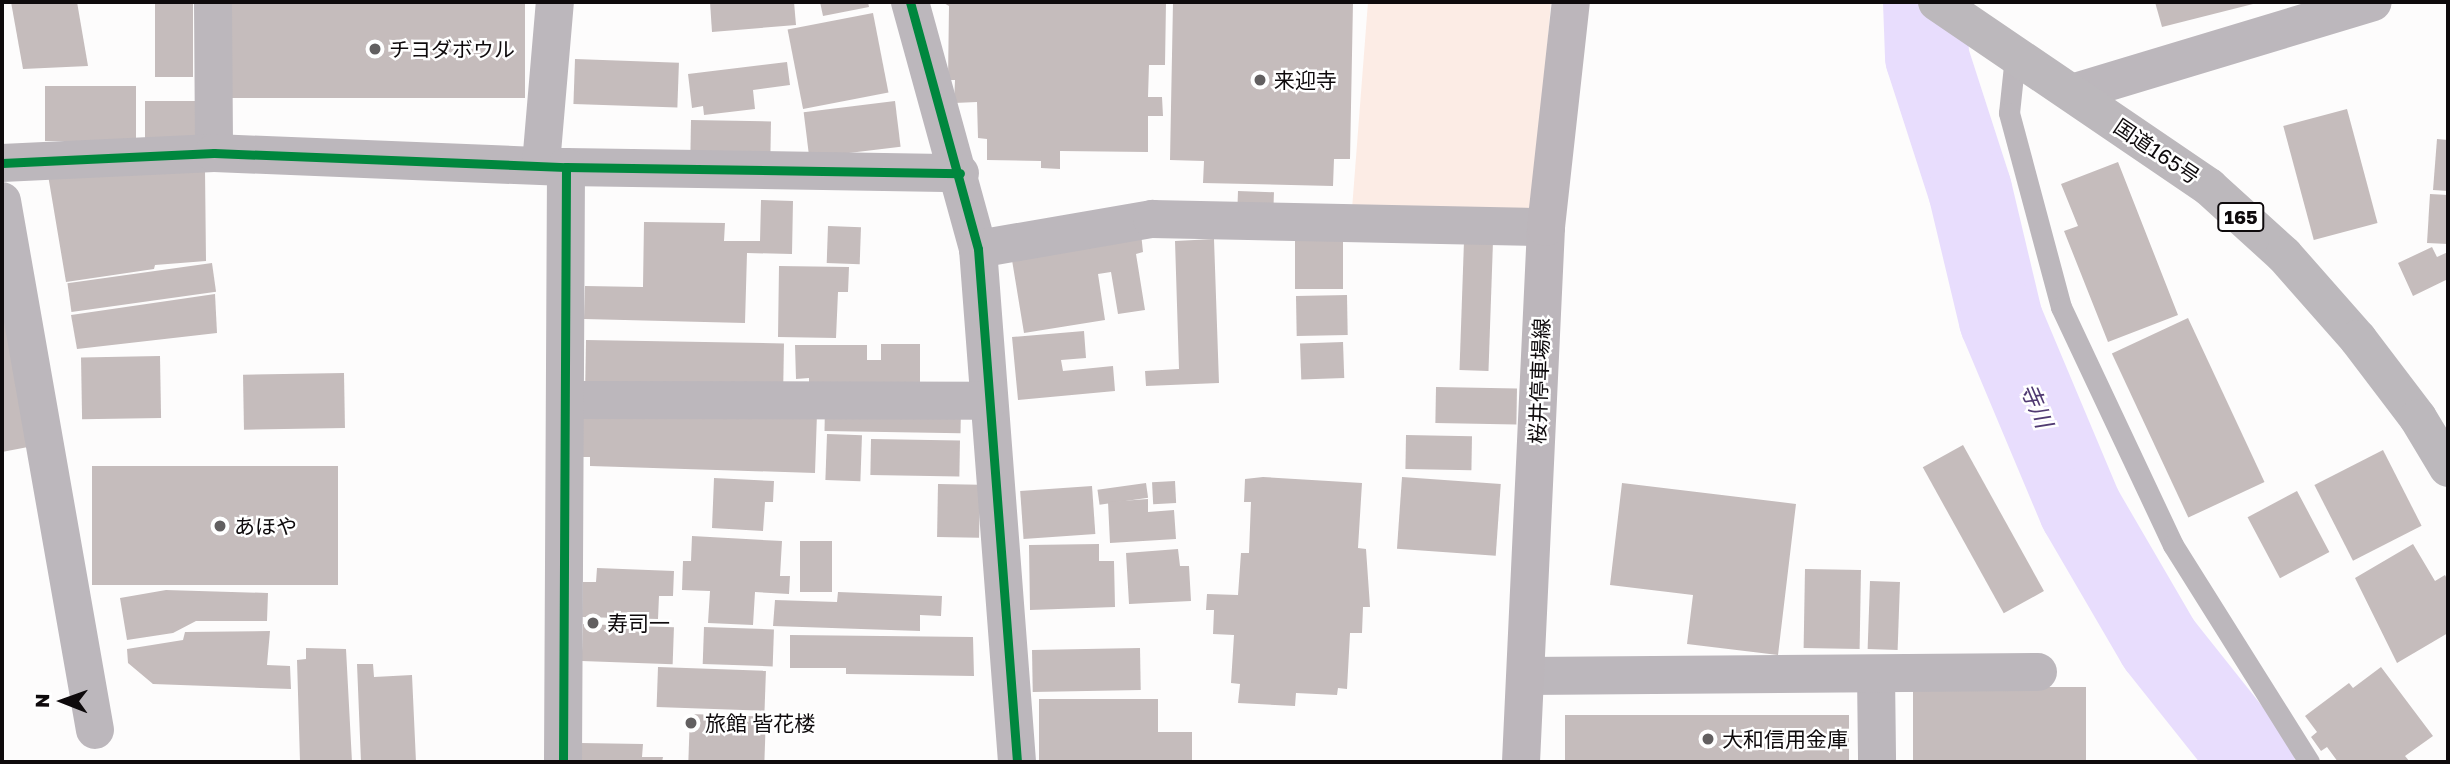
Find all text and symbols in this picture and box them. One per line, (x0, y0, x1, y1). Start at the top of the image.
place label: チヨダボウル (389, 36, 515, 62)
marker: チヨダボウル (367, 41, 383, 57)
place label: 来迎寺 (1274, 67, 1337, 93)
marker: 来迎寺 (1252, 72, 1268, 88)
street label: 国道165号 (2109, 113, 2205, 189)
road number: 165 (2216, 202, 2266, 232)
street label: 桜井停車場線 (1524, 318, 1554, 444)
water label: 寺川 (2015, 378, 2059, 432)
place label: あほや (234, 513, 297, 539)
marker: あほや (212, 518, 228, 534)
place label: 寿司一 (607, 610, 670, 636)
marker: 寿司一 (585, 615, 601, 631)
north arrow (28, 666, 98, 736)
text: N (30, 693, 53, 708)
place label: 旅館 皆花楼 (705, 710, 815, 736)
marker: 旅館 皆花楼 (683, 715, 699, 731)
place label: 大和信用金庫 (1722, 726, 1848, 752)
marker: 大和信用金庫 (1700, 731, 1716, 747)

